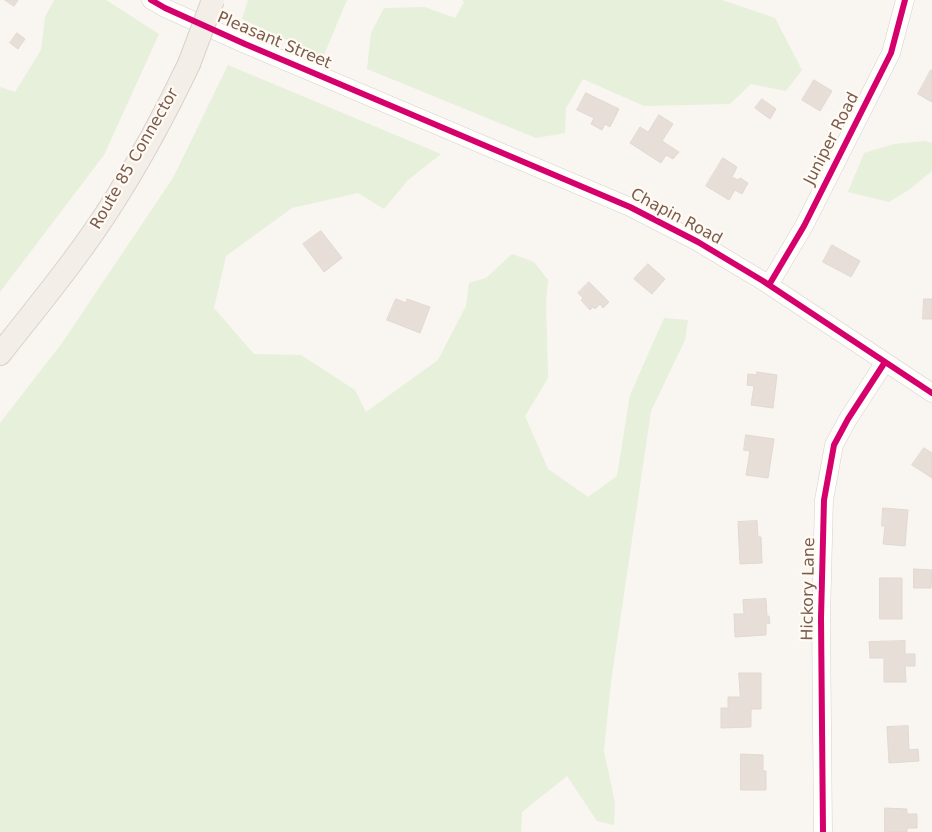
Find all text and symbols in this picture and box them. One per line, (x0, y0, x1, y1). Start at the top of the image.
street label: Pleasant Street (214, 8, 334, 74)
street label: Route 85 Connector (87, 85, 183, 233)
street label: Juniper Road (800, 90, 864, 188)
street label: Chapin Road (627, 185, 725, 249)
street label: Hickory Lane (798, 537, 820, 641)

